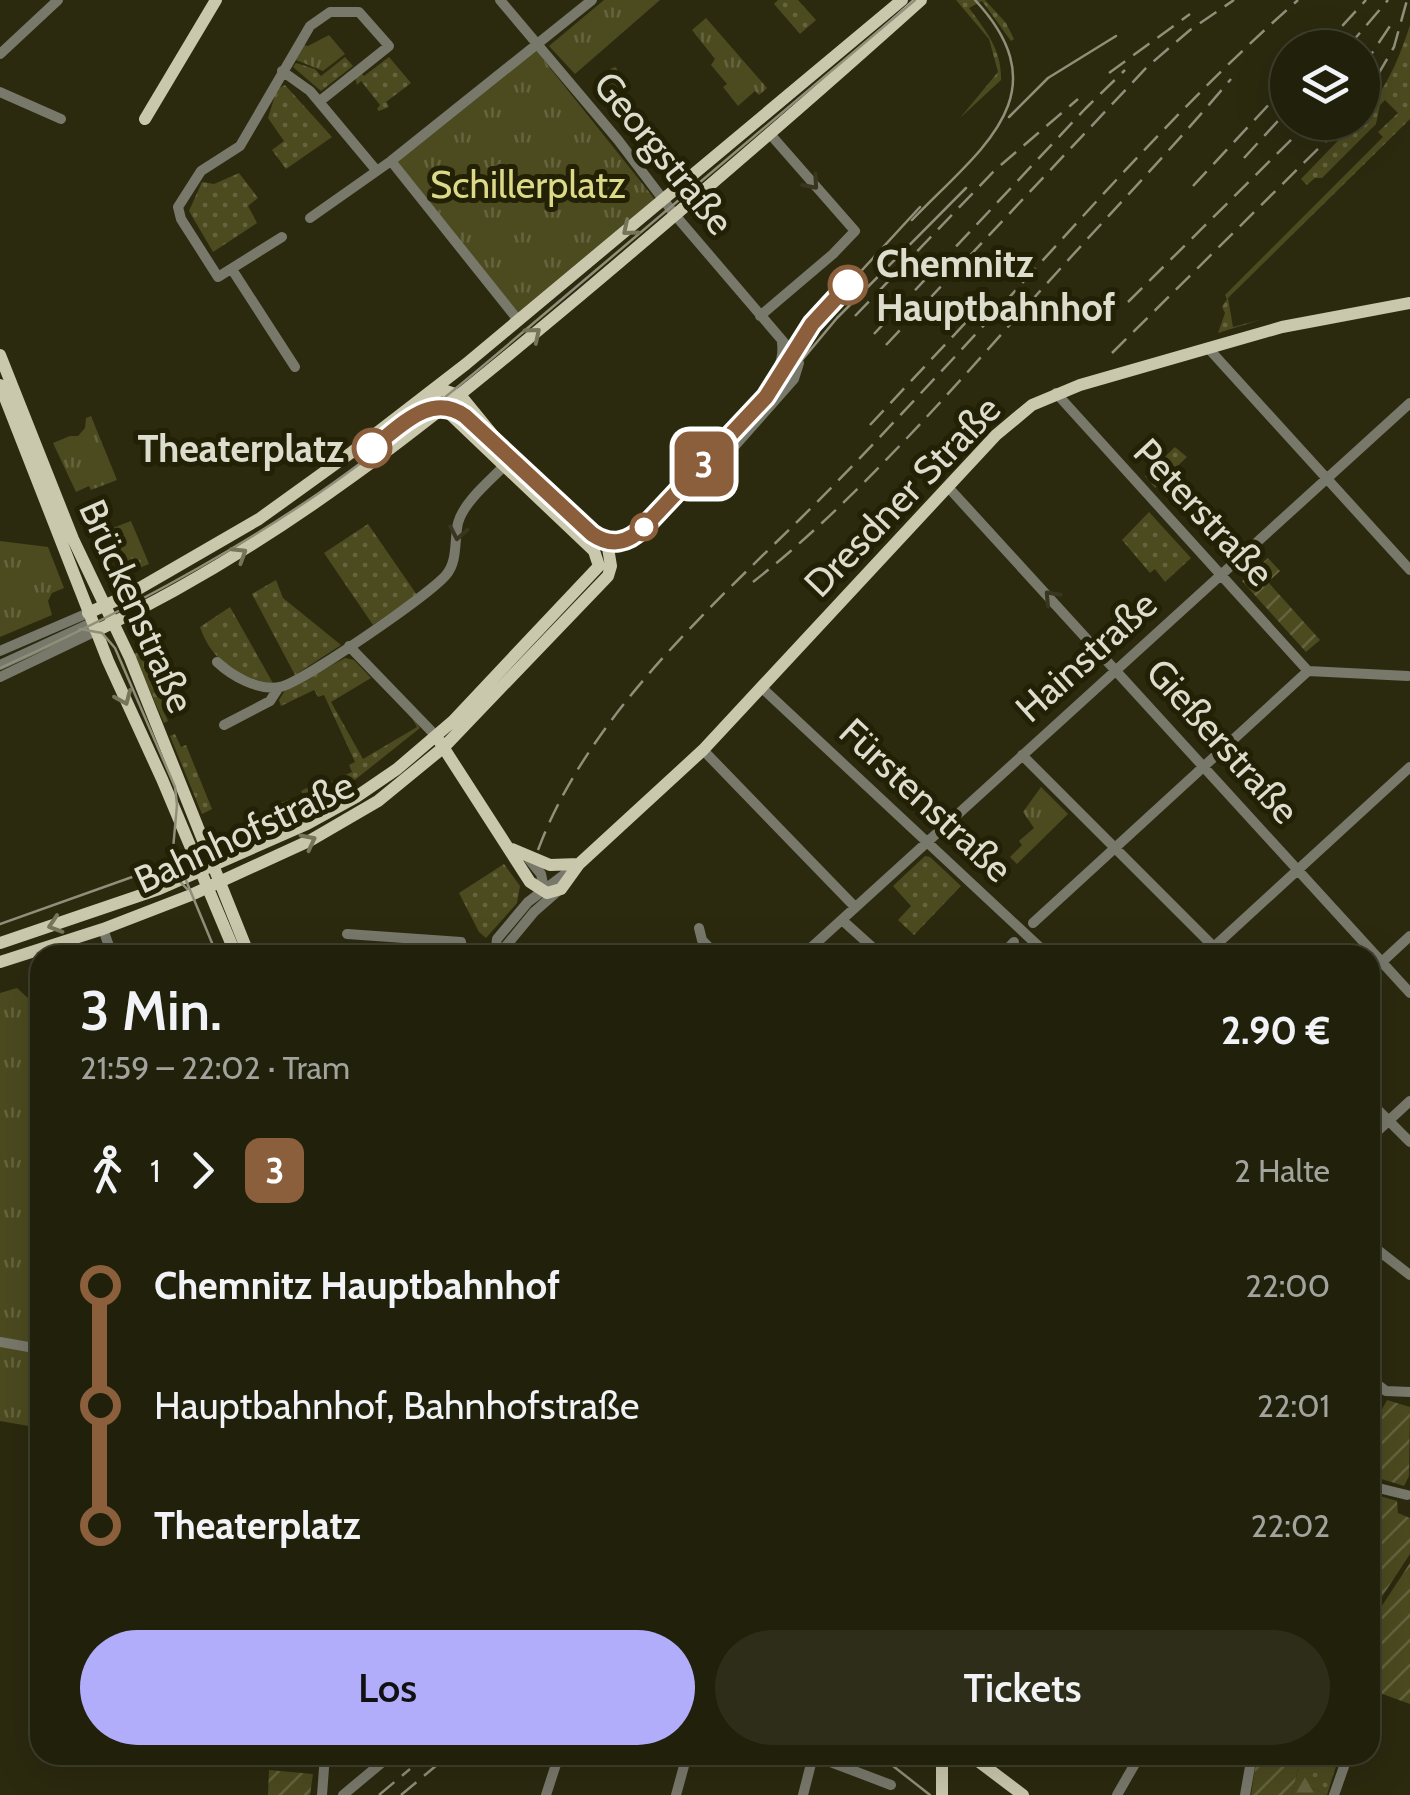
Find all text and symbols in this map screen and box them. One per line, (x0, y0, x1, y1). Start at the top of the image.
map controls (1270, 30, 1380, 140)
button: layers (1270, 30, 1380, 140)
street label: Georgstraße (584, 62, 744, 244)
park label: Schillerplatz (430, 161, 626, 208)
one-way arrow (800, 171, 818, 190)
one-way arrow (622, 217, 640, 235)
place label: Chemnitz Hauptbahnhof (876, 240, 1116, 331)
marker: Chemnitz Hauptbahnhof (829, 266, 867, 304)
one-way arrow (522, 328, 540, 346)
street label: Dresdner Straße (794, 385, 1010, 607)
place label: Theaterplatz (137, 425, 344, 472)
street label: Peterstraße (1124, 428, 1284, 596)
marker: Theaterplatz (353, 429, 391, 467)
line badge: 3 (672, 432, 736, 496)
text: 3 (695, 443, 713, 486)
street label: Brückenstraße (69, 492, 205, 720)
unlabelled marker (631, 514, 657, 540)
one-way arrow (448, 525, 469, 541)
one-way arrow (229, 547, 247, 566)
street label: Hainstraße (1006, 580, 1166, 732)
one-way arrow (1044, 591, 1062, 609)
street label: Gießerstraße (1137, 649, 1309, 833)
one-way arrow (112, 688, 132, 706)
street label: Fürstenstraße (830, 708, 1022, 892)
street label: Bahnhofstraße (127, 761, 361, 903)
one-way arrow (298, 834, 316, 853)
one-way arrow (47, 913, 64, 934)
text: 3 Min. (80, 977, 222, 1044)
text: 2.90 € (1221, 1007, 1330, 1054)
text: 21:59 – 22:02 · Tram (80, 1048, 350, 1087)
icon: walk (80, 1143, 135, 1198)
icon: forward (175, 1143, 230, 1198)
text: 3 (265, 1149, 284, 1192)
text: 1 (150, 1151, 160, 1190)
text: 2 Halte (1234, 1151, 1330, 1190)
text: Chemnitz Hauptbahnhof (154, 1262, 560, 1309)
text: 22:00 (1245, 1266, 1330, 1305)
text: Hauptbahnhof, Bahnhofstraße (154, 1382, 639, 1429)
text: 22:01 (1257, 1386, 1330, 1425)
text: Theaterplatz (154, 1502, 361, 1549)
text: 22:02 (1251, 1506, 1330, 1545)
button: Los (80, 1630, 695, 1745)
button: Tickets (715, 1630, 1330, 1745)

